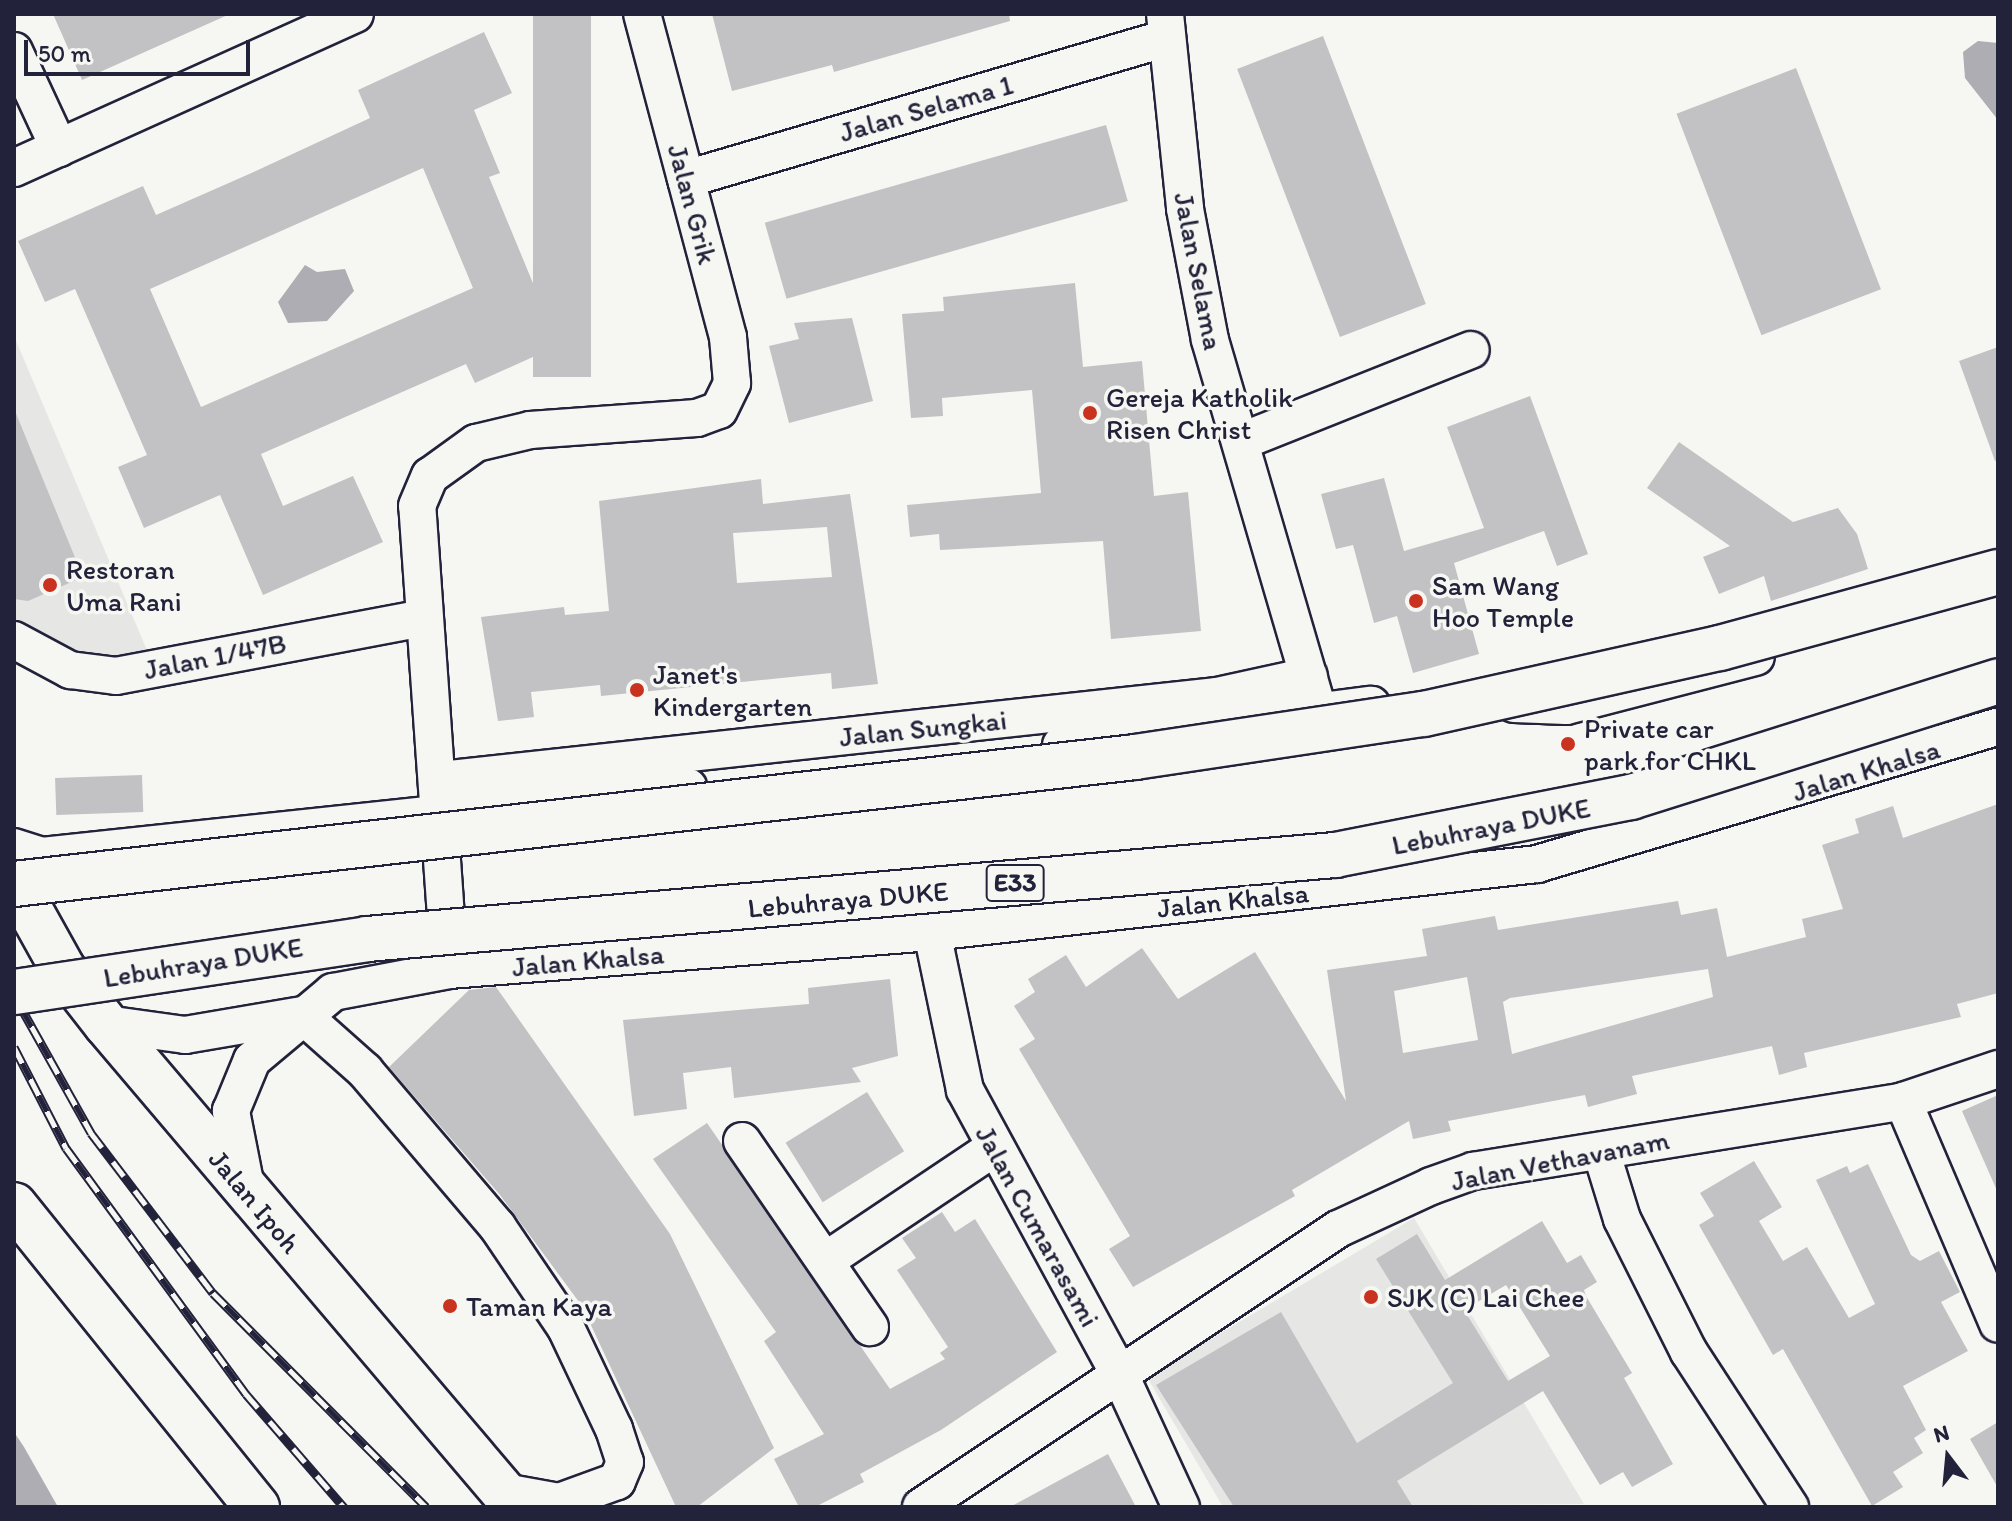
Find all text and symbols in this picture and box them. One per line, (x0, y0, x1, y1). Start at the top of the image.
scale bar (28, 24, 254, 74)
text: 50 m (38, 39, 91, 68)
street label: Jalan Selama 1 (836, 67, 1016, 149)
street label: Jalan Grik (661, 141, 725, 267)
street label: Jalan Selama (1167, 190, 1231, 352)
place label: Gereja Katholik Risen Christ (1106, 380, 1292, 446)
marker: Gereja Katholik Risen Christ (1081, 404, 1099, 422)
place label: Restoran Uma Rani (66, 552, 183, 618)
place label: Sam Wang Hoo Temple (1432, 568, 1571, 634)
marker: Restoran Uma Rani (41, 576, 59, 594)
marker: Sam Wang Hoo Temple (1407, 592, 1425, 610)
street label: Jalan 1/47B (141, 626, 289, 686)
place label: Janet's Kindergarten (653, 657, 812, 723)
marker: Janet's Kindergarten (628, 681, 646, 699)
street label: Jalan Sungkai (838, 703, 1008, 753)
place label: Private car park for CHKL (1584, 711, 1755, 777)
street label: Jalan Khalsa (1788, 732, 1944, 808)
marker: Private car park for CHKL (1559, 735, 1577, 753)
street label: Lebuhraya DUKE (1389, 790, 1593, 862)
road number: E33 (985, 861, 1045, 905)
street label: Lebuhraya DUKE (746, 873, 950, 925)
street label: Jalan Khalsa (1155, 875, 1311, 925)
street label: Lebuhraya DUKE (101, 930, 305, 994)
street label: Jalan Khalsa (511, 937, 665, 983)
street label: Jalan Cumarasami (969, 1120, 1107, 1332)
street label: Jalan Vethavanam (1450, 1123, 1670, 1197)
street label: Jalan Ipoh (202, 1143, 308, 1259)
place label: SJK (C) Lai Chee (1387, 1280, 1584, 1314)
marker: SJK (C) Lai Chee (1362, 1288, 1380, 1306)
place label: Taman Kaya (466, 1289, 611, 1323)
marker: Taman Kaya (441, 1297, 459, 1315)
north arrow (1908, 1417, 1988, 1497)
text: N (1930, 1418, 1952, 1448)

